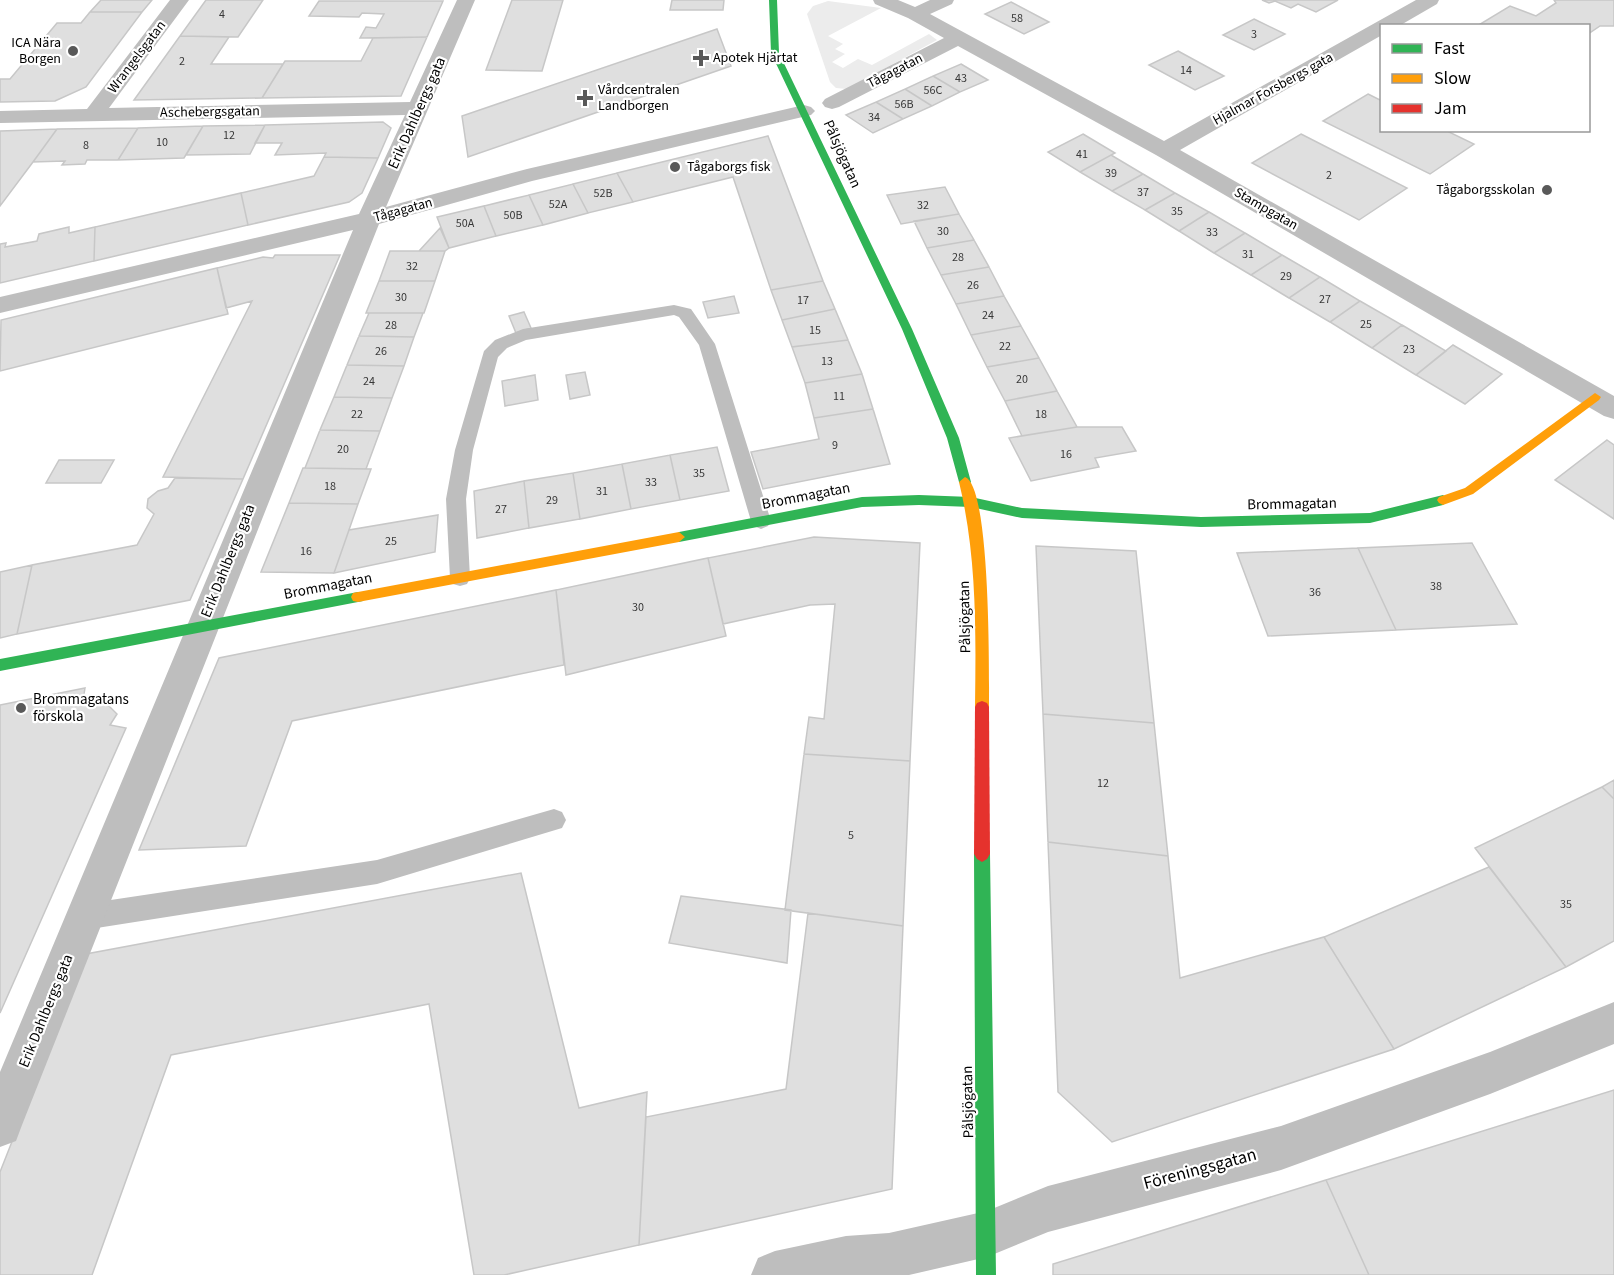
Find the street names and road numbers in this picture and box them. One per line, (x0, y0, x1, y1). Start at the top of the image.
street label: Wrangelsgatan (103, 17, 171, 97)
street label: Tågagatan (864, 48, 926, 94)
street label: Hjalmar Forsbergs gata (1209, 48, 1337, 130)
street label: Erik Dahlbergs gata (383, 54, 451, 172)
street label: Aschebergsgatan (160, 101, 260, 123)
street label: Pålsjögatan (818, 117, 866, 191)
street label: Stampgatan (1230, 183, 1302, 235)
street label: Tågagatan (371, 193, 435, 227)
street label: Brommagatan (760, 477, 852, 515)
street label: Brommagatan (1247, 493, 1337, 515)
street label: Erik Dahlbergs gata (196, 501, 260, 621)
street label: Brommagatan (282, 567, 374, 605)
street label: Pålsjögatan (954, 581, 976, 653)
street label: Erik Dahlbergs gata (14, 951, 78, 1071)
street label: Pålsjögatan (957, 1066, 979, 1138)
street label: Föreningsgatan (1141, 1142, 1259, 1196)

